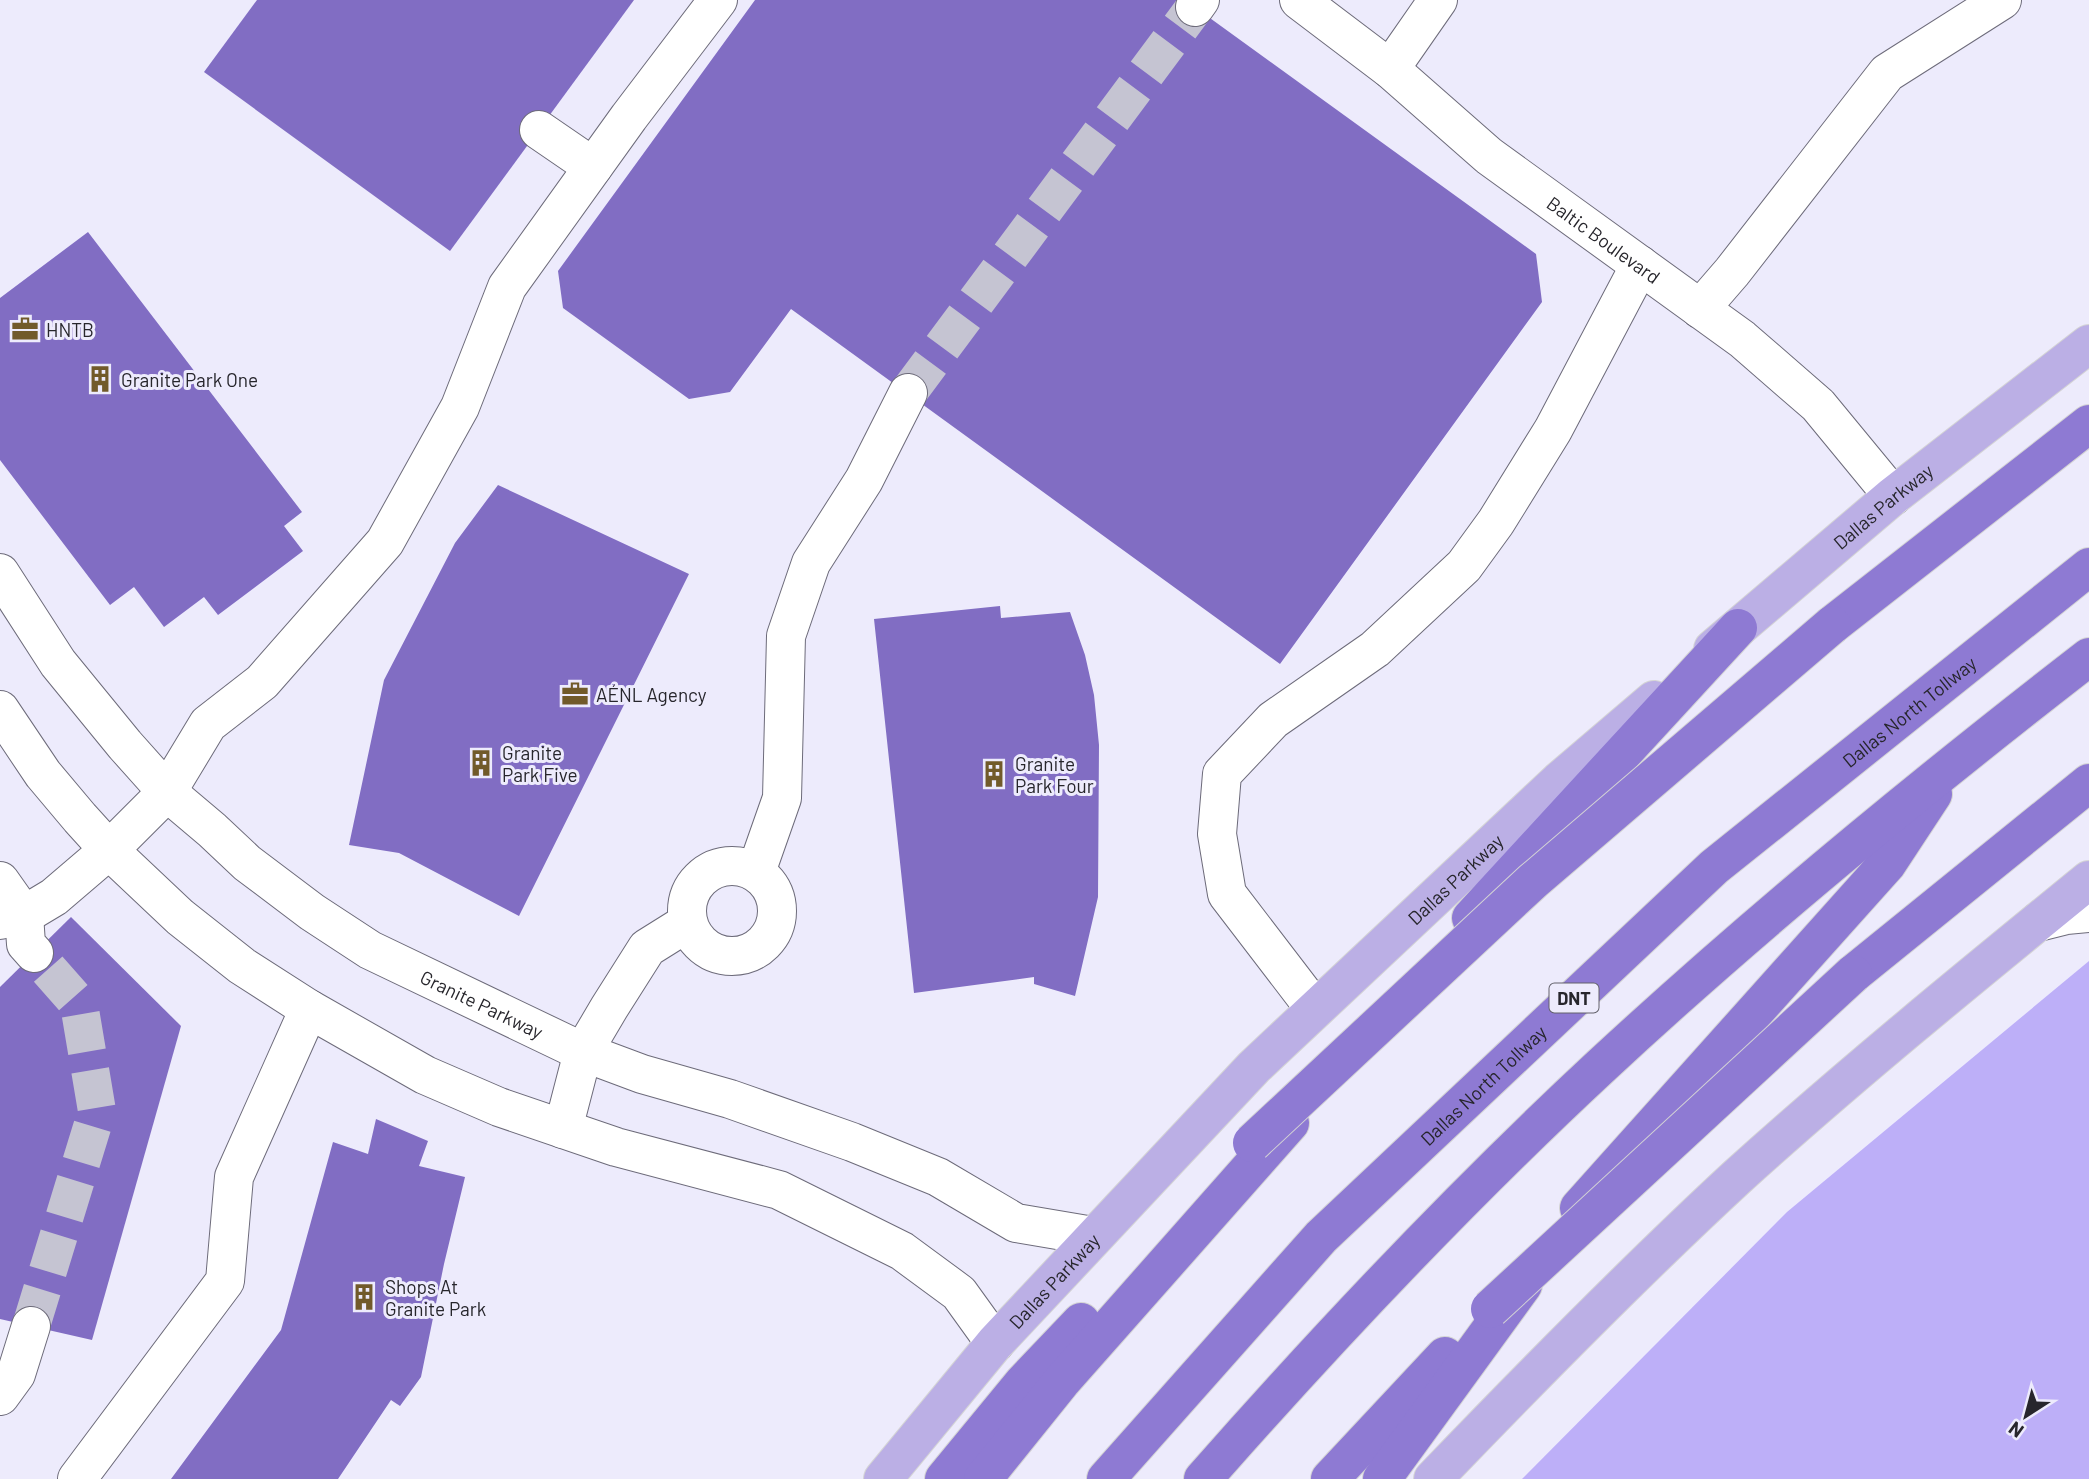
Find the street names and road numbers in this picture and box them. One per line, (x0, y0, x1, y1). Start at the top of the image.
street label: Baltic Boulevard (1543, 191, 1665, 288)
street label: Dallas Parkway (1828, 458, 1937, 554)
street label: Dallas North Tollway (1837, 651, 1980, 772)
street label: Dallas Parkway (1402, 828, 1507, 929)
street label: Granite Parkway (417, 965, 547, 1043)
road number: DNT (1550, 984, 1598, 1013)
street label: Dallas North Tollway (1415, 1020, 1551, 1149)
street label: Dallas Parkway (1004, 1228, 1104, 1333)

